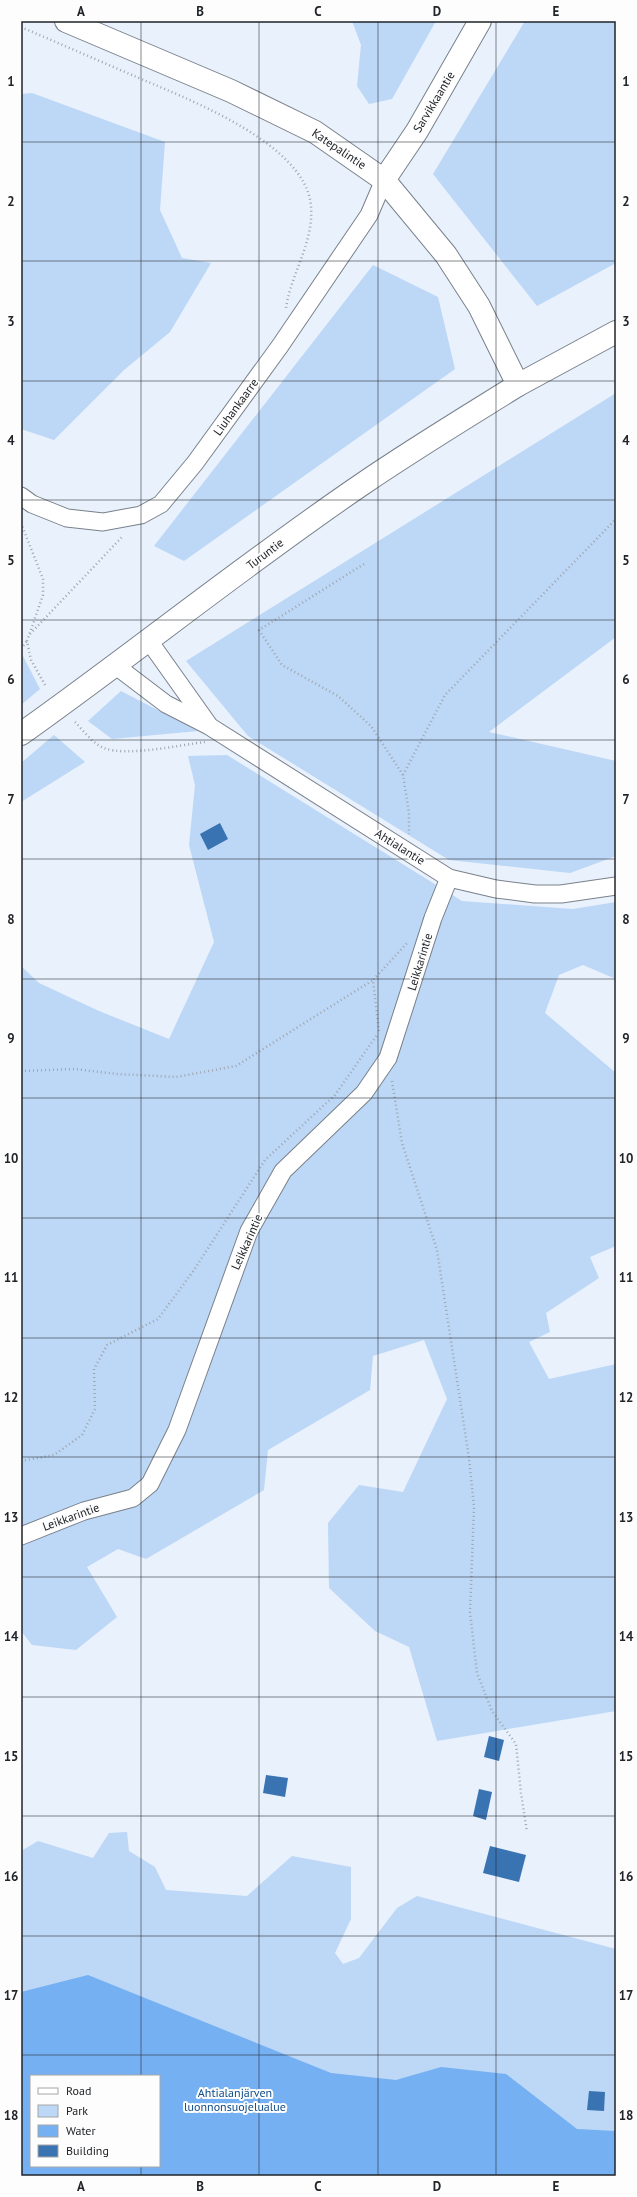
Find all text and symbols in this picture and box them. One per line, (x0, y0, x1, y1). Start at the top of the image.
text: A (77, 3, 85, 20)
text: B (196, 3, 204, 20)
text: C (314, 3, 322, 20)
text: D (433, 3, 441, 20)
text: E (553, 3, 560, 20)
street label: Sarvikkaantie (409, 68, 458, 135)
text: 1 (7, 73, 15, 90)
text: 1 (622, 73, 630, 90)
street label: Katepalintie (309, 125, 369, 172)
text: 2 (7, 193, 15, 210)
text: 2 (622, 193, 630, 210)
text: 3 (7, 313, 15, 330)
text: 3 (622, 313, 630, 330)
street label: Liuhankaarre (210, 375, 261, 438)
text: 4 (7, 432, 15, 449)
text: 4 (622, 432, 630, 449)
street label: Turuntie (243, 535, 286, 572)
text: 5 (7, 552, 15, 569)
text: 5 (622, 552, 630, 569)
text: 6 (7, 671, 15, 688)
text: 6 (622, 671, 630, 688)
text: 7 (7, 791, 15, 808)
text: 7 (622, 791, 630, 808)
street label: Ahtialantie (372, 825, 428, 868)
text: 8 (7, 911, 15, 928)
text: 8 (622, 911, 630, 928)
street label: Leikkarintie (404, 931, 435, 992)
text: 9 (7, 1030, 15, 1047)
text: 9 (622, 1030, 630, 1047)
text: 10 (4, 1150, 18, 1167)
text: 10 (619, 1150, 633, 1167)
street label: Leikkarintie (228, 1212, 265, 1272)
text: 11 (4, 1269, 18, 1286)
text: 11 (619, 1269, 633, 1286)
text: 12 (4, 1389, 18, 1406)
text: 12 (619, 1389, 633, 1406)
street label: Leikkarintie (40, 1499, 101, 1534)
text: 13 (4, 1509, 18, 1526)
text: 13 (619, 1509, 633, 1526)
text: 14 (4, 1628, 19, 1645)
text: 14 (619, 1628, 634, 1645)
text: 15 (4, 1748, 18, 1765)
text: 15 (619, 1748, 633, 1765)
text: 16 (4, 1868, 18, 1885)
text: 16 (619, 1868, 633, 1885)
text: 17 (4, 1987, 18, 2004)
text: 17 (619, 1987, 633, 2004)
legend (30, 2075, 160, 2167)
text: Road (66, 2083, 91, 2098)
park label: Ahtialanjärven luonnonsuojelualue (184, 2085, 286, 2114)
text: Park (66, 2103, 88, 2118)
text: 18 (4, 2107, 18, 2124)
text: 18 (619, 2107, 633, 2124)
text: Water (66, 2123, 96, 2138)
text: Building (66, 2143, 109, 2158)
text: A (77, 2178, 85, 2195)
text: B (196, 2178, 204, 2195)
text: C (314, 2178, 322, 2195)
text: D (433, 2178, 441, 2195)
text: E (553, 2178, 560, 2195)

